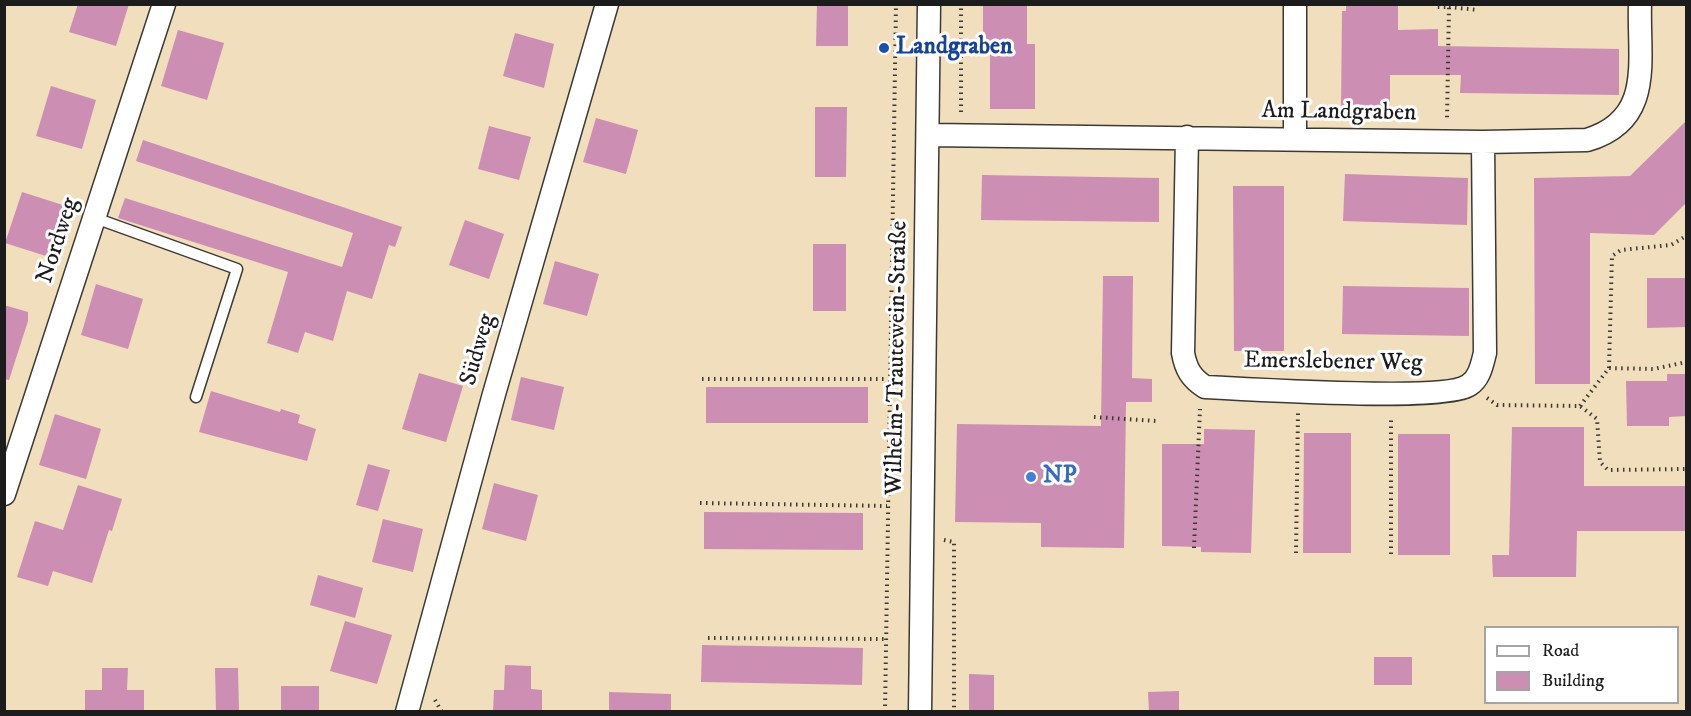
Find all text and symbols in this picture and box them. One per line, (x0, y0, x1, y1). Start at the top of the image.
place label: Landgraben (896, 34, 1012, 62)
marker: Landgraben (877, 41, 891, 55)
street label: Am Landgraben (1261, 97, 1417, 129)
street label: Nordweg (32, 194, 86, 288)
street label: Wilhelm-Trautewein-Straße (881, 221, 915, 495)
street label: Südweg (455, 311, 503, 389)
street label: Emerslebener Weg (1243, 347, 1423, 379)
place label: NP (1043, 463, 1077, 491)
marker: NP (1024, 470, 1038, 484)
legend (1484, 626, 1679, 704)
text: Road (1542, 640, 1579, 662)
text: Building (1542, 670, 1604, 692)

